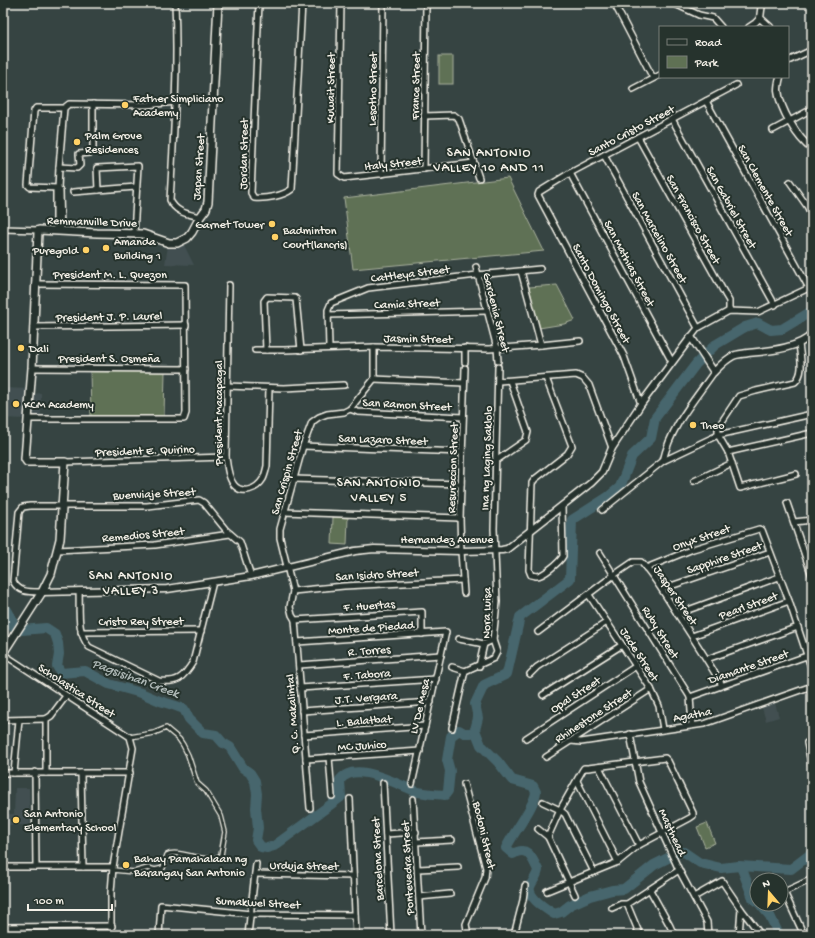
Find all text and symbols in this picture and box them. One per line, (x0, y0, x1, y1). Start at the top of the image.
legend (659, 26, 789, 78)
text: Road (695, 37, 722, 51)
street label: Lesotho Street (366, 51, 382, 126)
street label: France Street (409, 51, 425, 121)
street label: Kuwait Street (324, 52, 340, 123)
text: Park (694, 57, 720, 71)
place label: Father Simpliciano Academy (132, 93, 224, 121)
marker: Father Simpliciano Academy (120, 100, 130, 110)
street label: Santo Cristo Street (586, 103, 678, 160)
street label: Jordan Street (237, 117, 253, 190)
place label: Palm Grove Residences (84, 130, 143, 158)
street label: Japan Street (191, 133, 209, 201)
marker: Palm Grove Residences (72, 137, 82, 147)
street label: San Clemente Street (733, 143, 796, 240)
district label: SAN ANTONIO VALLEY 10 AND 11 (432, 146, 545, 176)
street label: Italy Street (364, 155, 424, 175)
street label: San Gabriel Street (702, 164, 759, 252)
street label: San Francisco Street (662, 173, 723, 268)
street label: San Marcelino Street (627, 190, 690, 287)
street label: Remmanville Drive (47, 214, 138, 232)
street label: San Mathias Street (600, 218, 657, 310)
place label: Garnet Tower (195, 219, 266, 233)
marker: Garnet Tower (267, 219, 277, 229)
place label: Badminton Court(lancris) (282, 225, 348, 253)
marker: Badminton Court(lancris) (270, 232, 280, 242)
place label: Amanda Building 1 (113, 236, 161, 264)
street label: Santo Domingo Street (568, 242, 633, 347)
marker: Amanda Building 1 (101, 243, 111, 253)
place label: Puregold (32, 245, 79, 259)
marker: Puregold (81, 245, 91, 255)
street label: Cattleya Street (370, 263, 451, 287)
street label: President M. L. Quezon (52, 269, 167, 283)
street label: Gardenia Street (478, 271, 512, 355)
street label: Camia Street (374, 297, 441, 313)
street label: President J. P. Laurel (55, 310, 163, 326)
street label: Jasmin Street (383, 332, 454, 348)
marker: Dali (16, 343, 26, 353)
place label: Dali (28, 343, 49, 357)
street label: President S. Osmeña (57, 353, 160, 367)
street label: President Macapagal (213, 360, 227, 467)
street label: San Ramon Street (362, 397, 453, 415)
marker: KCM Academy (11, 399, 21, 409)
place label: KCM Academy (24, 399, 94, 413)
street label: Ina ng Laging Saklolo (479, 406, 497, 511)
marker: Theo (688, 420, 698, 430)
place label: Theo (700, 420, 724, 434)
street label: Resureccion Street (445, 422, 463, 514)
street label: San Crispin Street (269, 427, 307, 517)
street label: San Lazaro Street (338, 432, 429, 450)
street label: President E. Quirino (94, 443, 195, 461)
district label: SAN ANTONIO VALLEY 5 (337, 476, 421, 506)
street label: Buenviaje Street (111, 486, 197, 504)
street label: Onyx Street (671, 522, 733, 555)
street label: Remedios Street (102, 525, 186, 547)
street label: Hernandez Avenue (401, 534, 494, 548)
street label: Sapphire Street (685, 539, 765, 578)
street label: Jasper Street (649, 564, 700, 629)
street label: San Isidro Street (335, 567, 420, 585)
district label: SAN ANTONIO VALLEY 3 (89, 569, 173, 599)
street label: Nora Luisa (481, 587, 495, 639)
street label: Pearl Street (717, 589, 781, 624)
street label: F. Huertas (342, 598, 396, 616)
street label: Ruby Street (638, 604, 681, 663)
street label: Cristo Rey Street (99, 616, 185, 630)
street label: Monte de Piedad (328, 619, 416, 639)
street label: Jade Street (616, 626, 661, 685)
street label: R. Torres (347, 643, 392, 660)
street label: Diamante Street (706, 647, 792, 688)
water label: Pagsisihan Creek (90, 657, 182, 702)
street label: Scholastica Street (35, 662, 118, 722)
street label: F. Tabora (342, 667, 392, 685)
street label: Q. C. Makalintal (284, 673, 304, 754)
street label: Opal Street (548, 674, 605, 717)
street label: LV De Mesa (408, 677, 434, 735)
street label: Rhinestone Street (553, 686, 636, 747)
street label: J.T. Vergara (334, 690, 398, 708)
street label: Agatha (672, 705, 713, 727)
street label: L. Balatbat (336, 713, 394, 731)
street label: MC Juhico (337, 738, 387, 756)
street label: Bodoni Street (468, 799, 498, 872)
street label: Masthead (654, 807, 689, 860)
place label: San Antonio Elementary School (24, 808, 117, 836)
marker: San Antonio Elementary School (11, 815, 21, 825)
street label: Barcelona Street (370, 816, 388, 902)
street label: Pontevedra Street (399, 820, 418, 916)
place label: Bahay Pamahalaan ng Barangay San Antonio (133, 853, 247, 881)
street label: Urduja Street (269, 859, 340, 875)
marker: Bahay Pamahalaan ng Barangay San Antonio (121, 860, 131, 870)
north arrow (749, 872, 789, 912)
text: N (761, 878, 772, 891)
scale bar (28, 886, 112, 912)
text: 100 m (33, 895, 64, 909)
street label: Sumakwel Street (215, 895, 302, 913)

